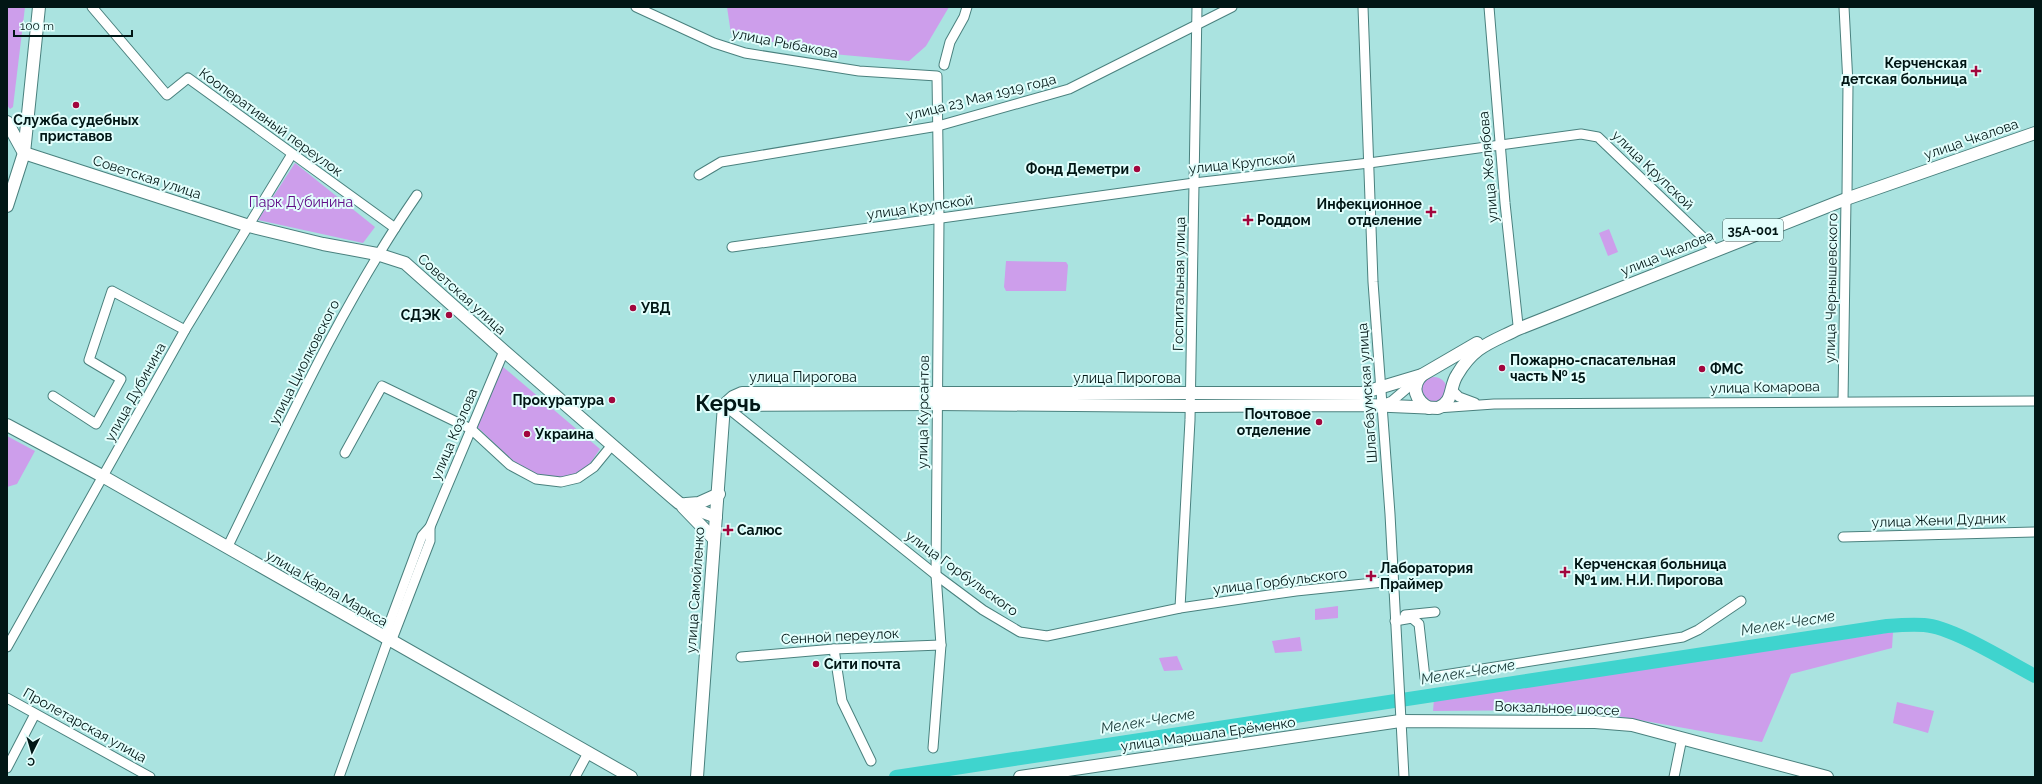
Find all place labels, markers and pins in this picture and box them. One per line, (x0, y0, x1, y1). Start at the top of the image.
place label: Керченская детская больница (1841, 55, 1967, 87)
marker: Керченская детская больница (1970, 65, 1982, 77)
marker: Служба судебных приставов (71, 100, 81, 110)
place label: Служба судебных приставов (13, 112, 139, 144)
place label: Фонд Деметри (1026, 161, 1129, 177)
marker: Фонд Деметри (1132, 164, 1142, 174)
place label: Инфекционное отделение (1317, 196, 1423, 228)
marker: Инфекционное отделение (1425, 206, 1437, 218)
place label: Роддом (1257, 212, 1311, 228)
marker: Роддом (1242, 214, 1254, 226)
place label: УВД (640, 300, 670, 316)
marker: УВД (628, 303, 638, 313)
place label: СДЭК (401, 307, 441, 323)
marker: СДЭК (444, 310, 454, 320)
place label: Пожарно-спасательная часть № 15 (1510, 352, 1676, 384)
place label: ФМС (1710, 361, 1744, 377)
marker: Пожарно-спасательная часть № 15 (1497, 363, 1507, 373)
marker: ФМС (1697, 364, 1707, 374)
place label: Прокуратура (512, 392, 604, 408)
marker: Прокуратура (607, 395, 617, 405)
place label: Почтовое отделение (1237, 406, 1312, 438)
marker: Почтовое отделение (1314, 417, 1324, 427)
place label: Украина (534, 426, 594, 442)
marker: Украина (522, 429, 532, 439)
place label: Салюс (737, 522, 783, 538)
marker: Салюс (722, 524, 734, 536)
place label: Керченская больница №1 им. Н.И. Пирогова (1574, 556, 1727, 588)
place label: Лаборатория Праймер (1380, 560, 1473, 592)
marker: Керченская больница №1 им. Н.И. Пирогова (1559, 566, 1571, 578)
marker: Лаборатория Праймер (1365, 570, 1377, 582)
place label: Сити почта (824, 656, 901, 672)
marker: Сити почта (811, 659, 821, 669)

